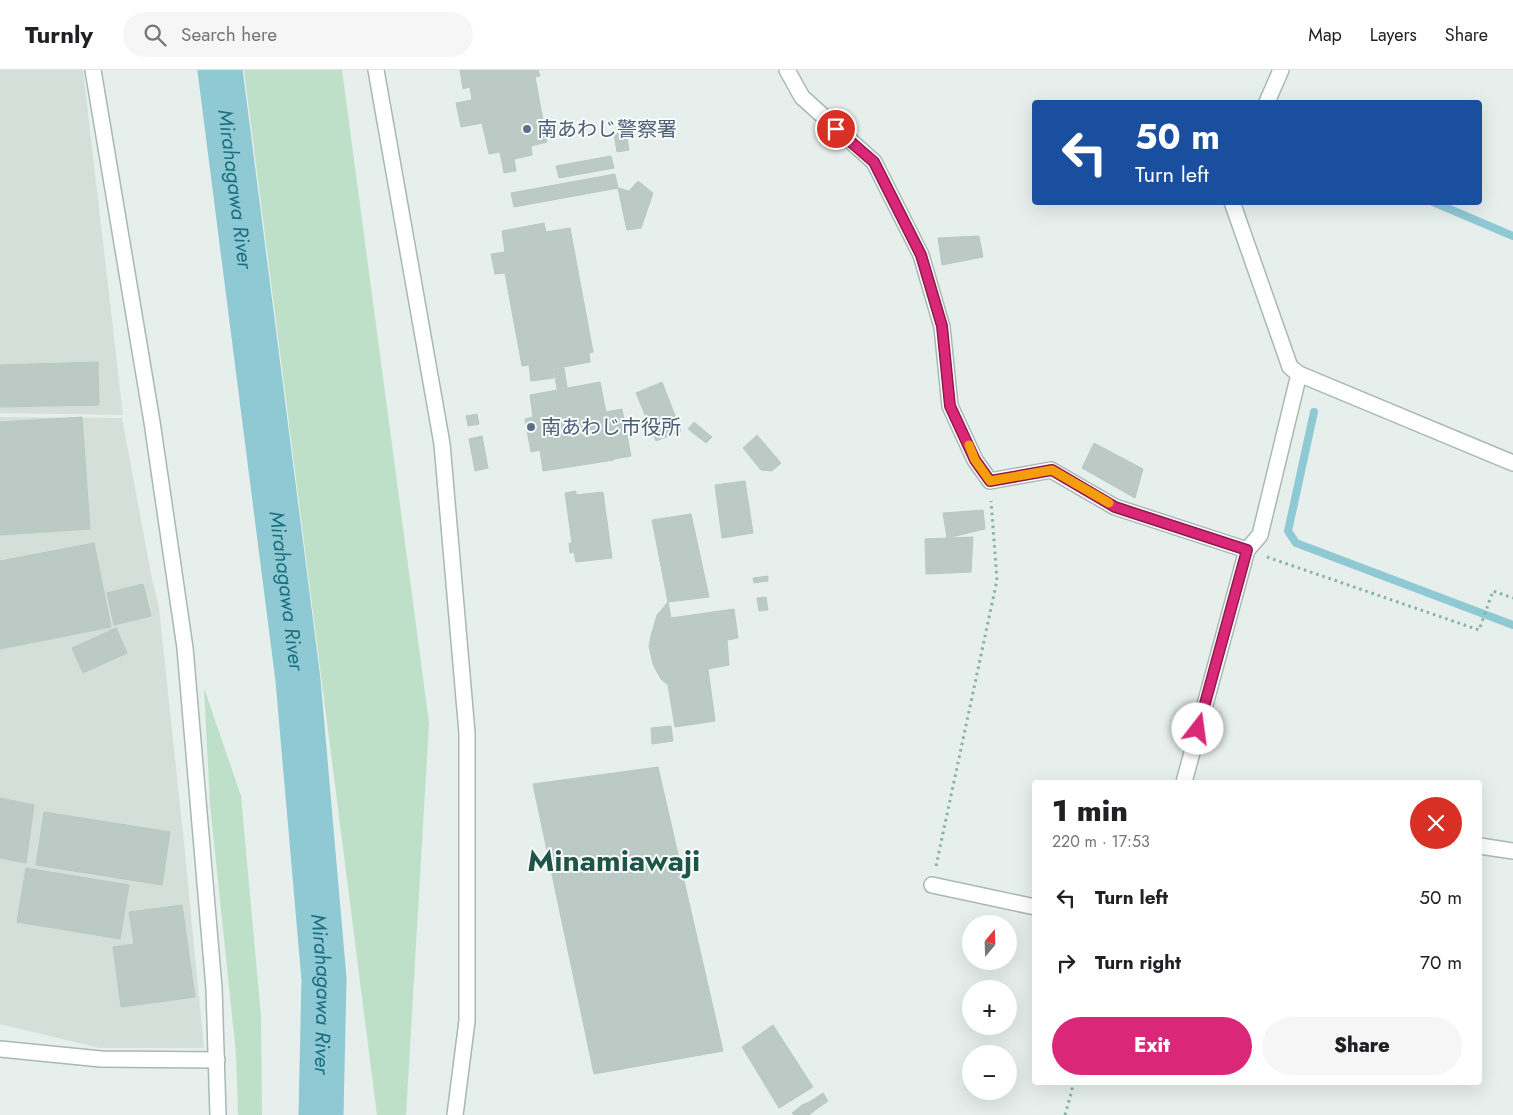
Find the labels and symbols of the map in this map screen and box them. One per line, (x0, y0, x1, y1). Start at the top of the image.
water label: Mirahagawa River (210, 107, 260, 272)
pin (815, 108, 857, 150)
place label: 南あわじ警察署 (537, 115, 677, 144)
marker: 南あわじ警察署 (521, 123, 533, 135)
place label: 南あわじ市役所 (541, 413, 681, 442)
marker: 南あわじ市役所 (525, 421, 537, 433)
water label: Mirahagawa River (262, 509, 312, 673)
position arrow (1171, 702, 1223, 754)
district label: Minamiawaji (528, 839, 700, 882)
water label: Mirahagawa River (303, 913, 339, 1076)
north arrow (962, 915, 1018, 970)

